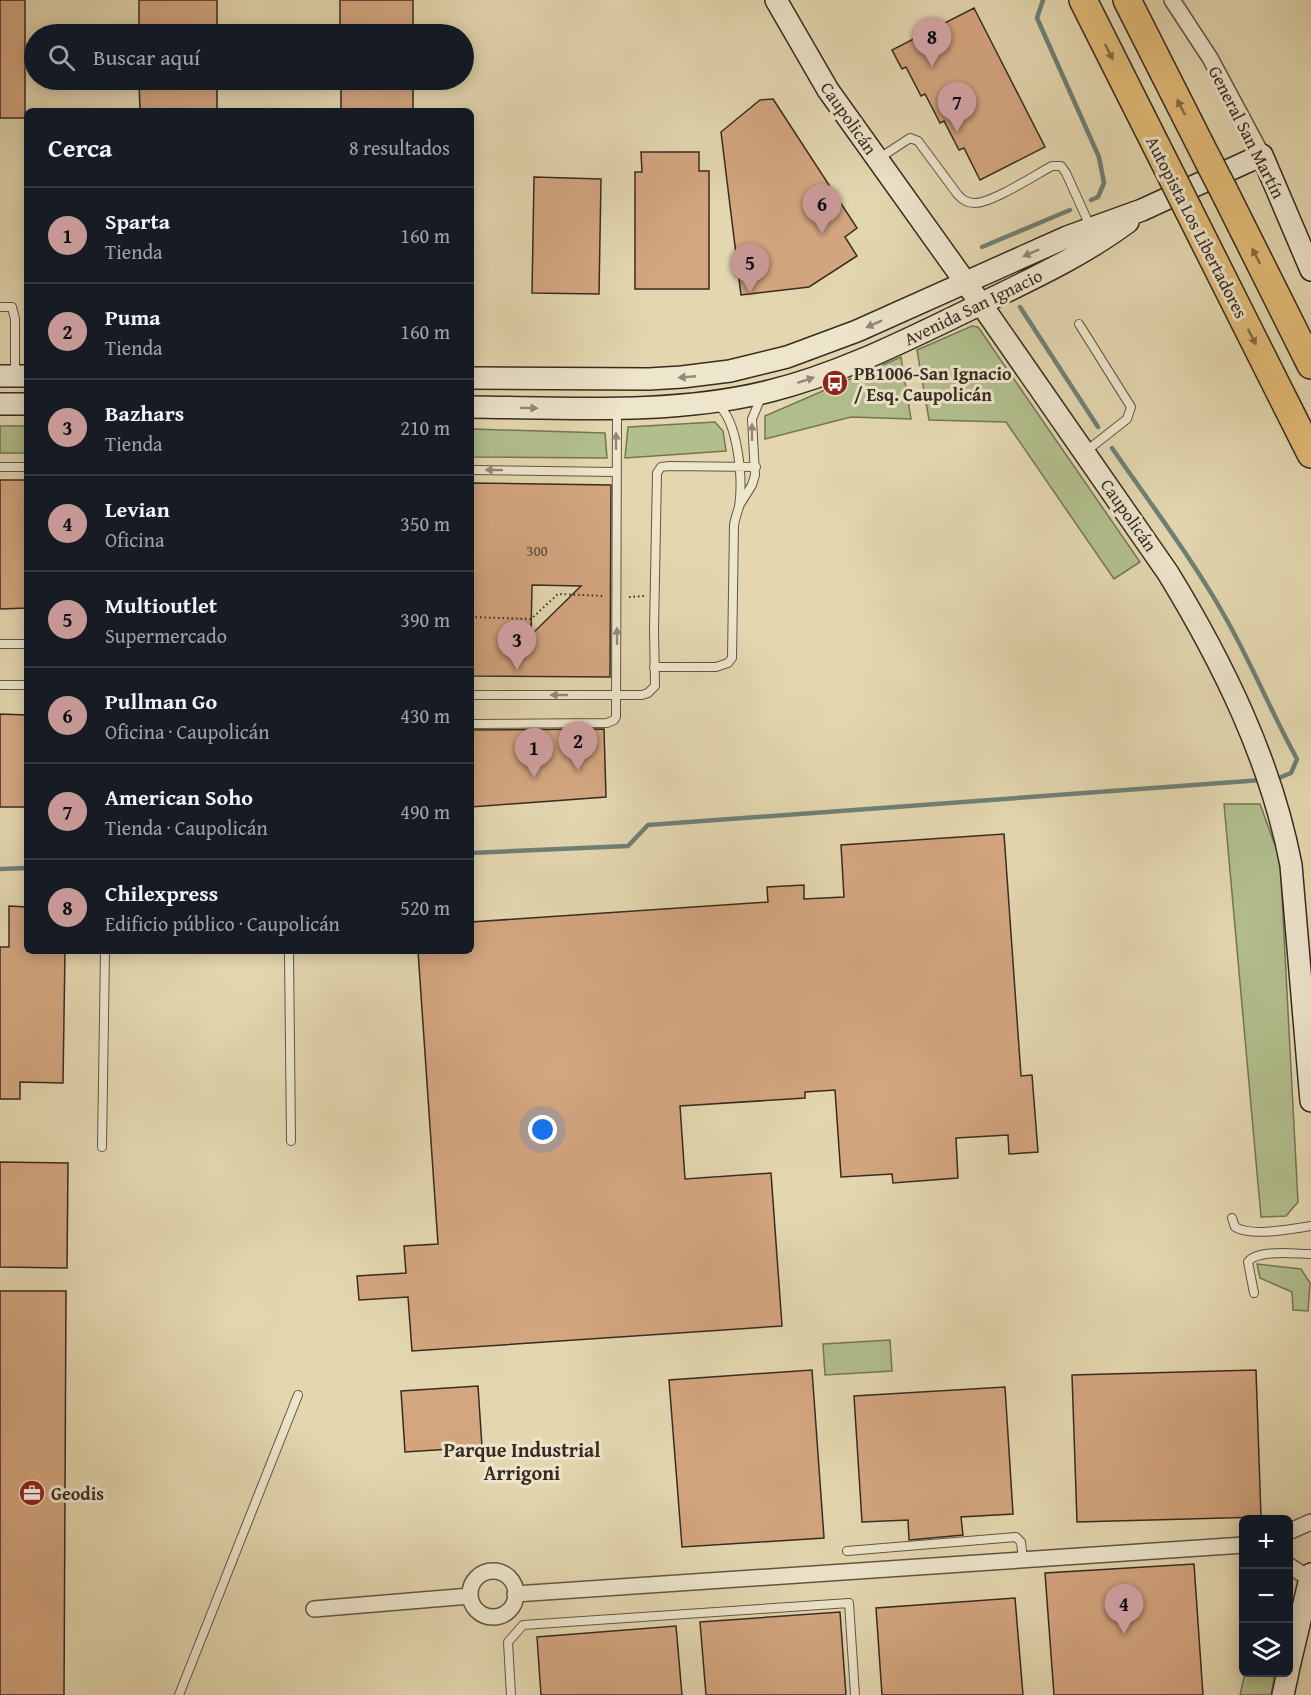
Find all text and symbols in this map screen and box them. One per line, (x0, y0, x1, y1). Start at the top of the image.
pin: 8 (912, 17, 952, 67)
search box (24, 24, 474, 90)
icon: search (45, 41, 78, 74)
text: Buscar aquí (93, 41, 200, 73)
one-way arrow (1104, 44, 1114, 61)
street label: General San Martín (1202, 61, 1292, 203)
street label: Caupolicán (814, 76, 884, 160)
pin: 7 (938, 82, 976, 132)
one-way arrow (1177, 99, 1186, 116)
text: Cerca (48, 128, 112, 167)
street label: Autopista Los Libertadores (1139, 131, 1255, 323)
text: 8 resultados (349, 133, 450, 162)
pin: 6 (802, 184, 842, 234)
text: Sparta (105, 205, 170, 237)
text: 1 (62, 221, 73, 250)
text: 160 m (400, 221, 450, 250)
text: Tienda (105, 237, 163, 266)
pin: 5 (730, 244, 770, 293)
one-way arrow (1022, 248, 1040, 258)
one-way arrow (1252, 248, 1261, 265)
street label: Avenida San Ignacio (899, 262, 1047, 352)
text: Puma (105, 301, 161, 333)
text: 2 (62, 317, 73, 346)
text: 160 m (400, 317, 450, 346)
one-way arrow (864, 319, 882, 329)
one-way arrow (1247, 328, 1257, 345)
text: Tienda (105, 333, 163, 362)
place label: PB1006-San Ignacio / Esq. Caupolicán (854, 360, 1012, 408)
bus stop icon: PB1006-San Ignacio / Esq. Caupolicán (820, 368, 850, 398)
one-way arrow (678, 372, 697, 382)
one-way arrow (797, 375, 815, 385)
text: Bazhars (105, 397, 184, 429)
one-way arrow (520, 403, 539, 413)
text: 3 (62, 413, 73, 442)
text: 210 m (400, 413, 450, 442)
one-way arrow (747, 423, 757, 442)
text: Tienda (105, 429, 163, 458)
one-way arrow (611, 432, 621, 451)
one-way arrow (485, 465, 504, 475)
street label: Caupolicán (1094, 473, 1164, 557)
text: Levian (105, 493, 170, 525)
text: 4 (62, 509, 73, 538)
text: 350 m (400, 509, 450, 538)
text: Oficina (105, 525, 164, 554)
house number: 300 (526, 540, 548, 561)
text: Multioutlet (105, 589, 217, 621)
text: 5 (62, 605, 73, 634)
text: 390 m (400, 605, 450, 634)
pin: 3 (498, 620, 536, 670)
text: Supermercado (105, 621, 227, 650)
one-way arrow (612, 627, 622, 646)
text: Pullman Go (105, 685, 217, 717)
one-way arrow (549, 690, 568, 700)
text: 6 (62, 701, 73, 730)
text: 430 m (400, 701, 450, 730)
text: Oficina · Caupolicán (105, 717, 269, 746)
pin: 2 (558, 722, 598, 771)
pin: 1 (514, 728, 554, 778)
text: American Soho (105, 781, 253, 813)
text: 7 (62, 797, 73, 826)
text: 490 m (400, 797, 450, 826)
text: Tienda · Caupolicán (105, 813, 268, 842)
text: Chilexpress (105, 877, 218, 909)
text: 8 (62, 893, 73, 922)
text: 520 m (400, 893, 450, 922)
text: Edificio público · Caupolicán (105, 909, 340, 938)
your location (528, 1115, 557, 1144)
district label: Parque Industrial Arrigoni (443, 1435, 601, 1487)
office icon: Geodis (17, 1478, 47, 1508)
place label: Geodis (51, 1480, 104, 1507)
map controls (1239, 1515, 1293, 1677)
button: + (1239, 1515, 1293, 1569)
button: − (1239, 1569, 1293, 1623)
pin: 4 (1104, 1584, 1144, 1634)
button: layers (1239, 1623, 1293, 1677)

